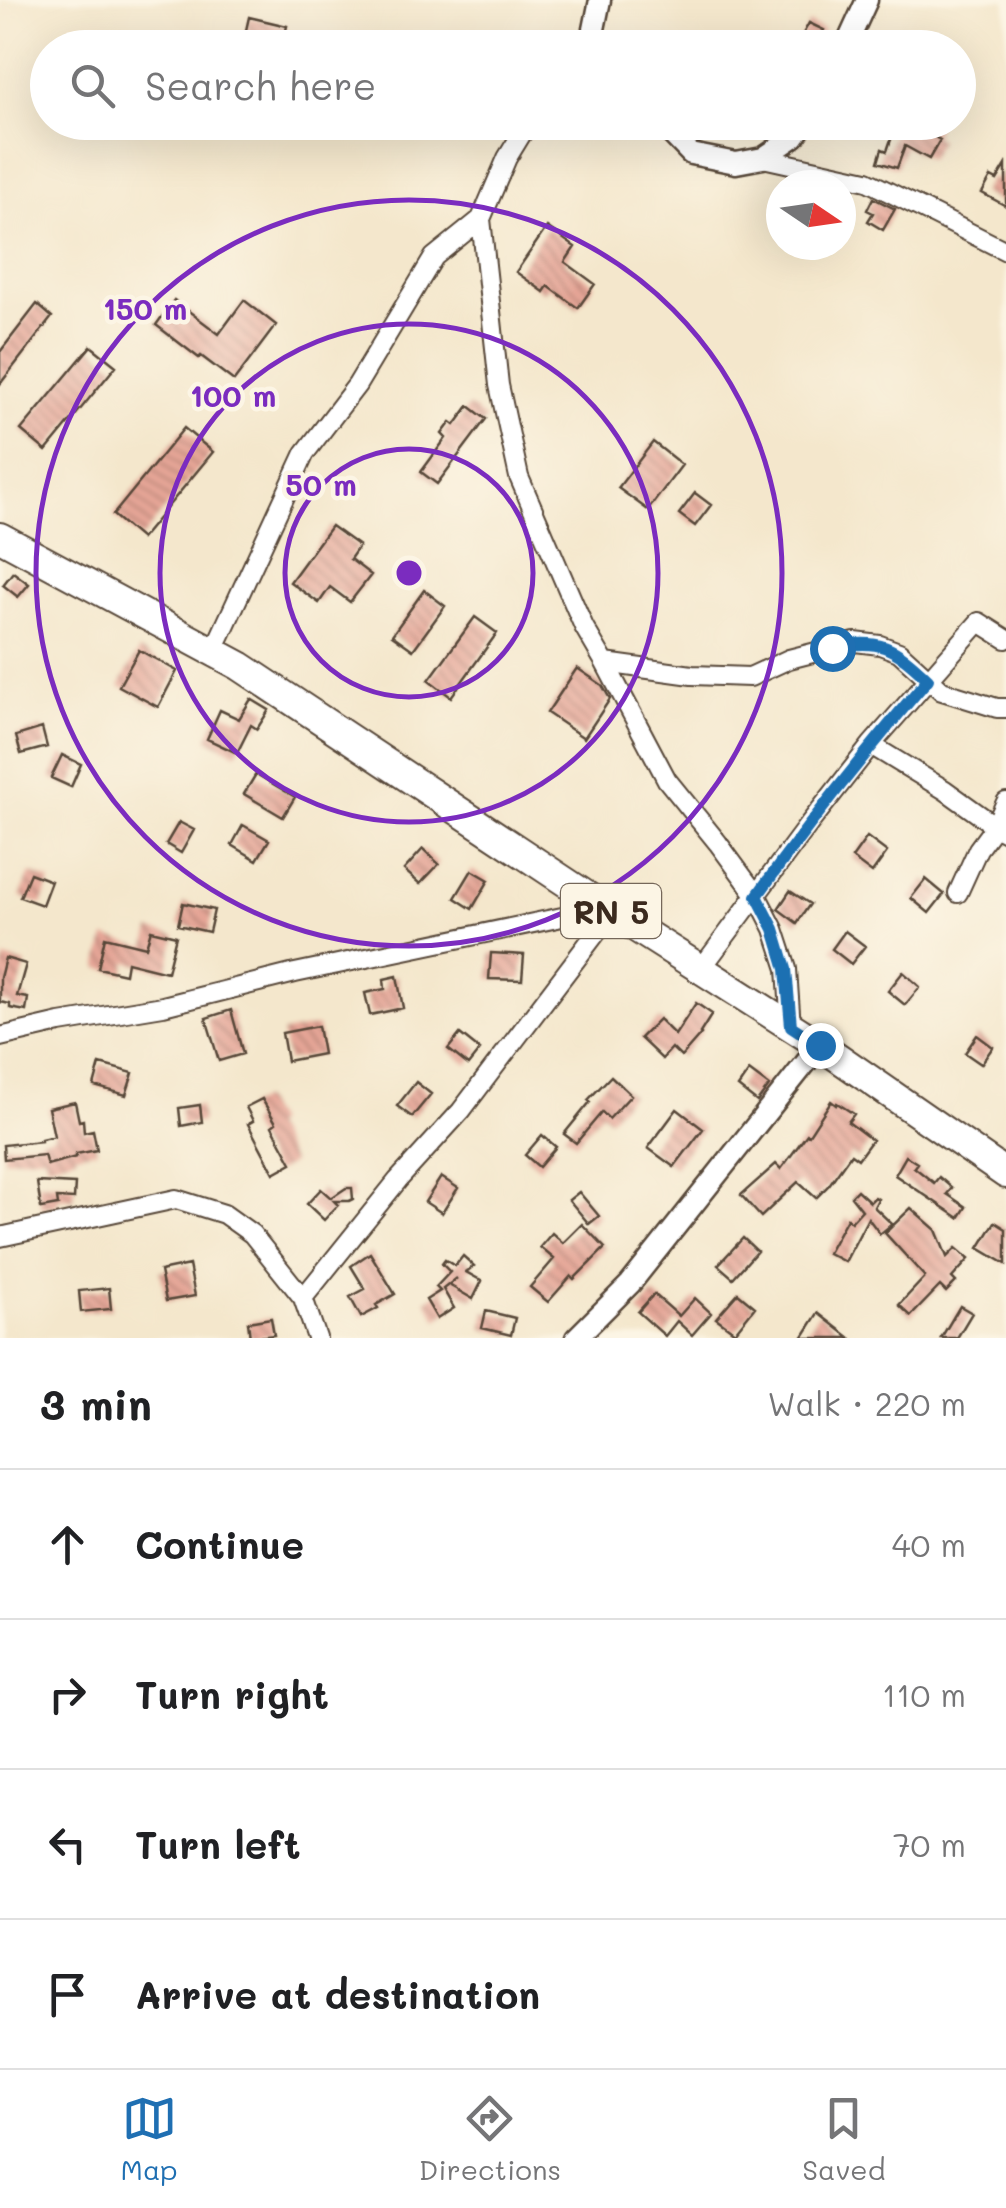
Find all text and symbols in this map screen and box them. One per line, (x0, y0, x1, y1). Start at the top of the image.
search box (30, 30, 976, 140)
icon: search (65, 58, 120, 113)
text: Search here (145, 60, 376, 110)
north arrow (766, 170, 856, 260)
text: 150 m (103, 288, 187, 328)
text: 100 m (190, 375, 276, 415)
text: 50 m (285, 464, 357, 504)
centre of rings (391, 555, 427, 591)
route start (810, 626, 856, 672)
road number: RN 5 (561, 884, 661, 938)
route end (798, 1023, 844, 1069)
text: 3 min (40, 1376, 152, 1431)
text: Walk · 220 m (767, 1382, 966, 1424)
icon: ahead (40, 1517, 95, 1572)
text: Continue (135, 1519, 304, 1569)
text: 40 m (892, 1523, 966, 1565)
icon: right (40, 1667, 95, 1722)
text: Turn right (135, 1669, 329, 1719)
text: 110 m (882, 1673, 966, 1715)
icon: left (40, 1817, 95, 1872)
text: Turn left (135, 1819, 301, 1869)
text: 70 m (893, 1823, 966, 1865)
icon: arrive (40, 1967, 95, 2022)
text: Arrive at destination (135, 1969, 540, 2019)
tab: Map (121, 2091, 178, 2187)
tab: Directions (419, 2091, 561, 2187)
tab: Saved (802, 2091, 885, 2187)

